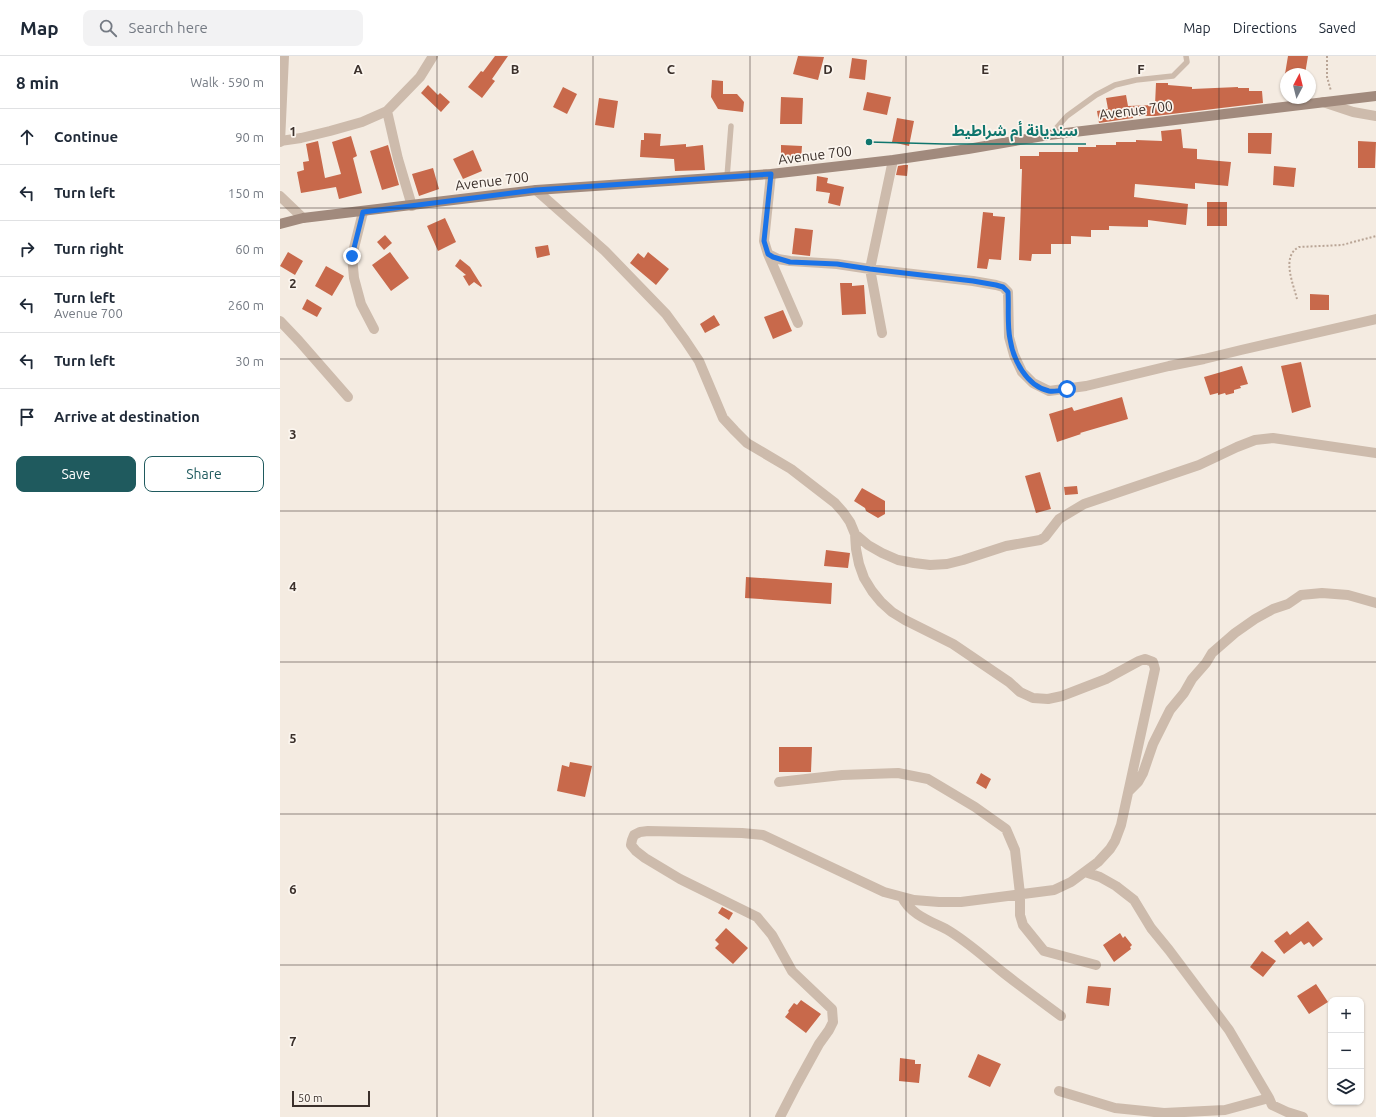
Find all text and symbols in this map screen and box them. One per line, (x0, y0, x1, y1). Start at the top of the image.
search box (83, 10, 363, 46)
text: Map (20, 17, 59, 39)
icon: search (97, 17, 119, 39)
text: Search here (129, 19, 208, 36)
text: Map (1183, 20, 1211, 36)
text: Directions (1233, 20, 1297, 36)
text: Saved (1319, 20, 1356, 36)
text: A (353, 62, 363, 76)
text: B (511, 62, 520, 76)
text: C (667, 62, 676, 76)
text: D (823, 62, 833, 76)
text: E (981, 62, 989, 76)
text: F (1137, 62, 1145, 76)
north arrow (1280, 68, 1316, 104)
text: 8 min (16, 73, 59, 92)
text: Walk · 590 m (190, 75, 264, 89)
street label: Avenue 700 (1098, 98, 1174, 122)
callout: سنديانة أم شراطيط (944, 117, 1086, 144)
text: سنديانة أم شراطيط (952, 121, 1078, 142)
text: 1 (289, 124, 297, 138)
icon: ahead (16, 126, 38, 148)
text: Continue (54, 128, 118, 145)
text: 90 m (235, 130, 264, 144)
street label: Avenue 700 (777, 143, 853, 167)
street label: Avenue 700 (454, 169, 530, 193)
icon: left (16, 182, 38, 204)
text: Turn left (54, 184, 115, 201)
text: 150 m (228, 186, 264, 200)
icon: right (16, 238, 38, 260)
text: Turn right (54, 240, 124, 257)
text: 60 m (235, 242, 264, 256)
route end (343, 247, 361, 265)
text: 2 (289, 276, 297, 290)
text: Turn left (54, 289, 115, 306)
icon: left (16, 294, 38, 316)
text: 260 m (228, 298, 264, 312)
text: Avenue 700 (54, 306, 123, 320)
icon: left (16, 350, 38, 372)
text: Turn left (54, 352, 115, 369)
text: 30 m (235, 354, 264, 368)
route start (1058, 380, 1076, 398)
icon: arrive (16, 406, 38, 428)
text: Arrive at destination (54, 408, 200, 425)
text: 3 (289, 427, 297, 441)
button: Save (16, 456, 136, 492)
button: Share (144, 456, 264, 492)
text: 4 (289, 579, 297, 593)
text: 5 (289, 731, 297, 745)
text: 6 (289, 882, 297, 896)
map controls (1328, 997, 1364, 1105)
button: + (1328, 997, 1364, 1033)
button: − (1328, 1033, 1364, 1069)
text: 7 (289, 1034, 297, 1048)
button: layers (1328, 1069, 1364, 1105)
scale bar (292, 1089, 370, 1108)
text: 50 m (298, 1092, 322, 1104)

